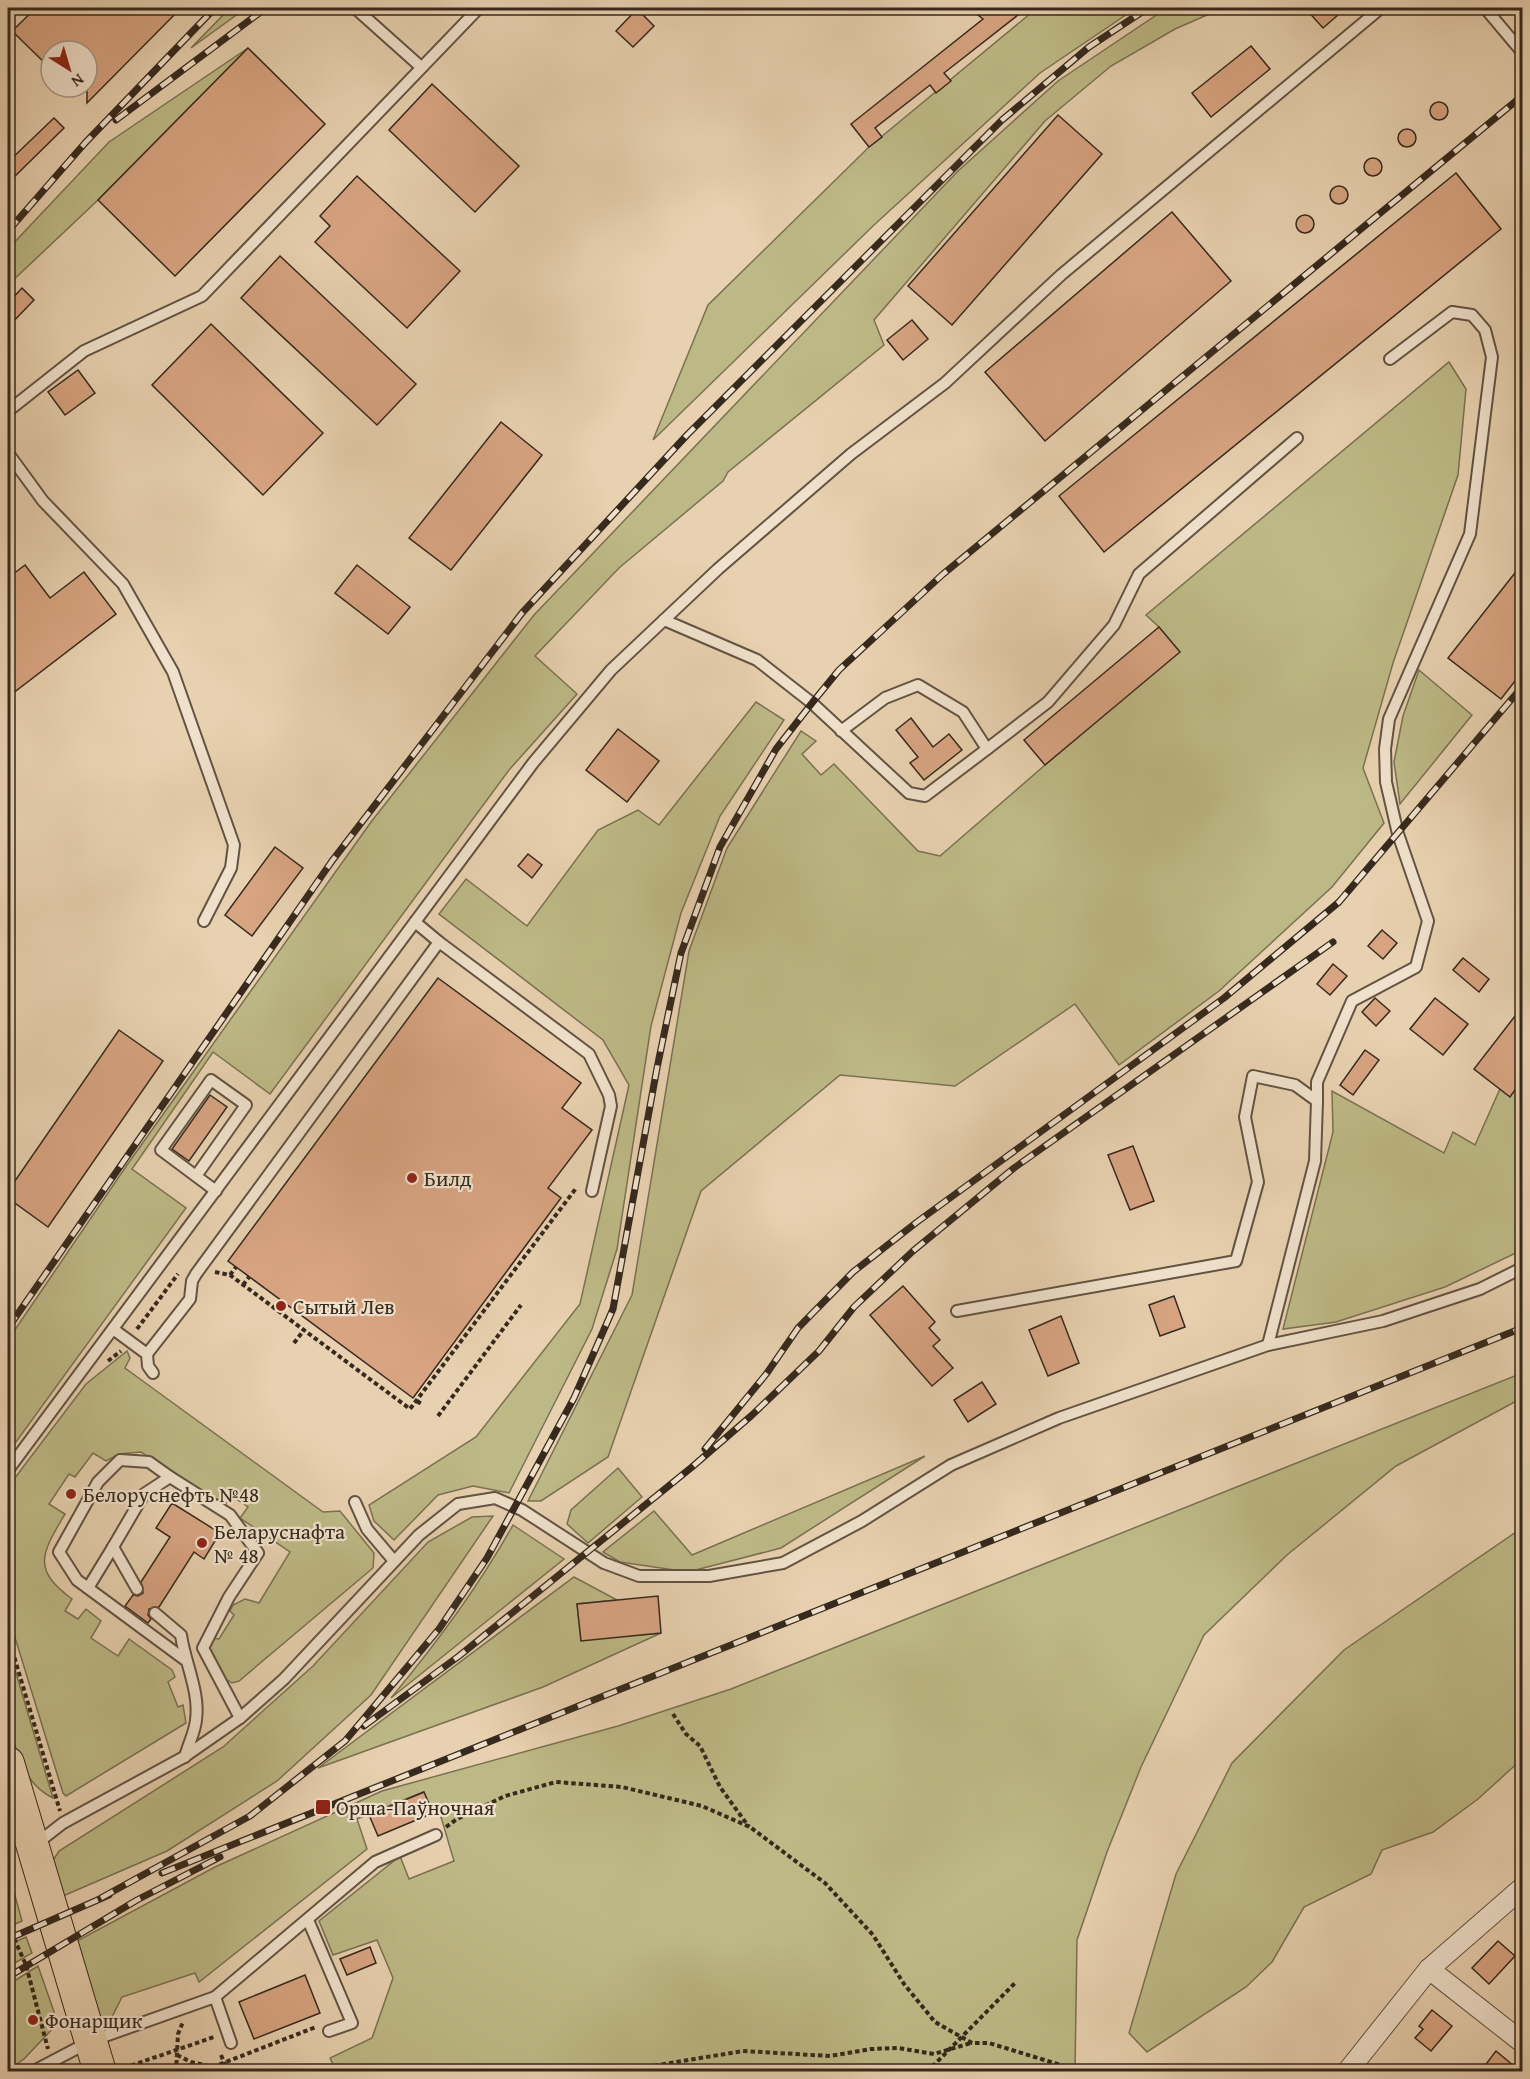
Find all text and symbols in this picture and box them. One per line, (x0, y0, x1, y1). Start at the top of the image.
north arrow (39, 39, 99, 99)
text: N (66, 68, 90, 94)
place label: Билд (424, 1163, 472, 1194)
marker: Билд (405, 1171, 419, 1185)
place label: Сытый Лев (293, 1291, 395, 1322)
marker: Сытый Лев (274, 1299, 288, 1313)
place label: Белоруснефть №48 (83, 1479, 259, 1510)
marker: Белоруснефть №48 (64, 1487, 78, 1501)
place label: Беларуснафта № 48 (214, 1516, 345, 1571)
marker: Беларуснафта № 48 (195, 1536, 209, 1550)
place label: Орша-Паўночная (336, 1792, 495, 1823)
marker: Орша-Паўночная (314, 1798, 332, 1816)
place label: Фонарщик (45, 2005, 143, 2036)
marker: Фонарщик (26, 2013, 40, 2027)

